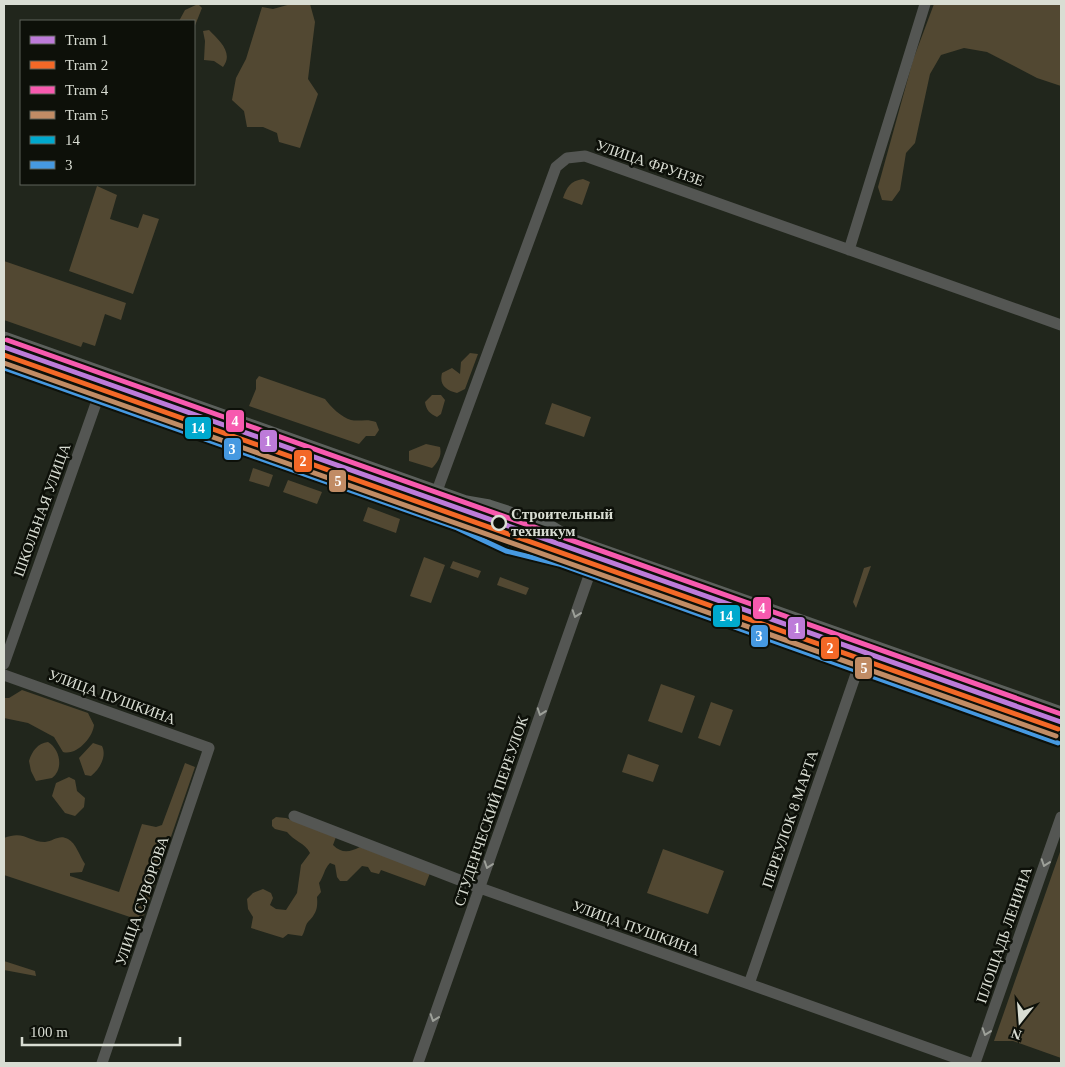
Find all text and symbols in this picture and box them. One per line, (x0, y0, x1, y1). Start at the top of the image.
legend (20, 20, 195, 185)
text: Tram 1 (65, 32, 108, 48)
text: Tram 2 (65, 57, 108, 73)
text: Tram 4 (65, 82, 109, 98)
text: Tram 5 (65, 107, 108, 123)
text: 14 (65, 132, 81, 148)
street label: УЛИЦА ФРУНЗЕ (594, 137, 706, 189)
text: 3 (65, 157, 73, 173)
line badge: 4 (225, 409, 245, 433)
text: 4 (232, 414, 239, 429)
line badge: 14 (184, 416, 212, 440)
text: 14 (191, 421, 205, 436)
line badge: 1 (259, 429, 278, 453)
text: 1 (265, 434, 272, 449)
line badge: 3 (223, 437, 242, 461)
street label: ШКОЛЬНАЯ УЛИЦА (10, 441, 74, 579)
text: 3 (229, 442, 236, 457)
line badge: 2 (293, 449, 313, 473)
text: 2 (300, 454, 307, 469)
line badge: 5 (328, 469, 347, 493)
text: 5 (335, 474, 342, 489)
place label: Строительный техникум (511, 506, 613, 539)
marker: Строительный техникум (491, 515, 507, 531)
line badge: 4 (752, 596, 772, 620)
text: 4 (759, 601, 766, 616)
line badge: 14 (712, 604, 741, 628)
one-way arrow (572, 609, 582, 618)
text: 14 (719, 609, 733, 624)
line badge: 1 (787, 616, 806, 640)
text: 1 (794, 621, 801, 636)
line badge: 3 (750, 624, 769, 648)
text: 3 (756, 629, 763, 644)
line badge: 2 (820, 636, 840, 660)
text: 2 (827, 641, 834, 656)
line badge: 5 (854, 656, 873, 680)
text: 5 (861, 661, 868, 676)
street label: УЛИЦА ПУШКИНА (46, 666, 178, 728)
one-way arrow (537, 707, 547, 715)
street label: СТУДЕНЧЕСКИЙ ПЕРЕУЛОК (451, 713, 531, 908)
street label: ПЕРЕУЛОК 8 МАРТА (759, 748, 821, 890)
street label: УЛИЦА СУВОРОВА (112, 834, 172, 968)
one-way arrow (1041, 858, 1051, 866)
one-way arrow (484, 860, 494, 869)
street label: ПЛОЩАДЬ ЛЕНИНА (973, 865, 1035, 1005)
street label: УЛИЦА ПУШКИНА (570, 897, 702, 959)
north arrow (995, 997, 1045, 1047)
scale bar (22, 1014, 180, 1046)
one-way arrow (430, 1014, 440, 1022)
text: 100 m (30, 1024, 68, 1040)
text: N (1009, 1025, 1023, 1043)
one-way arrow (981, 1028, 991, 1036)

